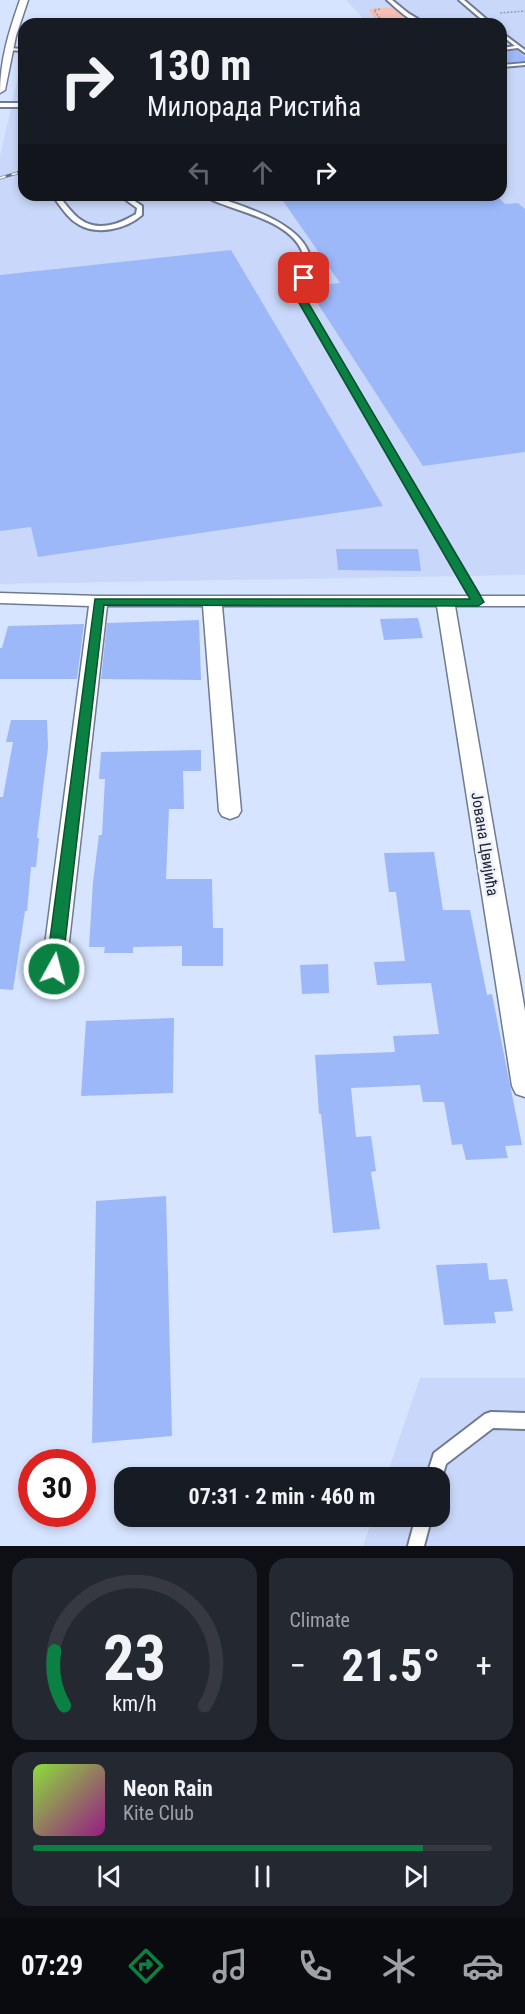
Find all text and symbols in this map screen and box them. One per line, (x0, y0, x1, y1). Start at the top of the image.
text: 130 m (147, 41, 252, 90)
icon: right (48, 42, 126, 120)
text: Милорада Ристића (147, 91, 361, 123)
icon: left (183, 156, 216, 189)
icon: ahead (246, 156, 279, 189)
icon: right (309, 156, 342, 189)
pin (278, 252, 329, 303)
icon: arrive (287, 261, 320, 294)
street label: Јована Цвијића (467, 791, 503, 897)
position arrow (22, 937, 86, 1001)
speed limit sign: 30 (18, 1449, 96, 1527)
text: 07:31 · 2 min · 460 m (189, 1484, 375, 1509)
text: Climate (290, 1608, 350, 1632)
text: 23 (103, 1622, 166, 1695)
text: 21.5° (341, 1639, 440, 1692)
text: − (290, 1646, 306, 1685)
text: + (476, 1646, 492, 1685)
text: km/h (112, 1691, 156, 1716)
text: Neon Rain (123, 1776, 213, 1801)
text: Kite Club (123, 1801, 194, 1825)
icon: previous (93, 1860, 126, 1893)
icon: pause (246, 1860, 279, 1893)
icon: next (399, 1860, 432, 1893)
icon: directions (125, 1945, 167, 1987)
icon: music (209, 1945, 251, 1987)
icon: phone (294, 1945, 336, 1987)
icon: climate (378, 1945, 420, 1987)
icon: car (462, 1945, 504, 1987)
text: 07:29 (21, 1950, 83, 1982)

